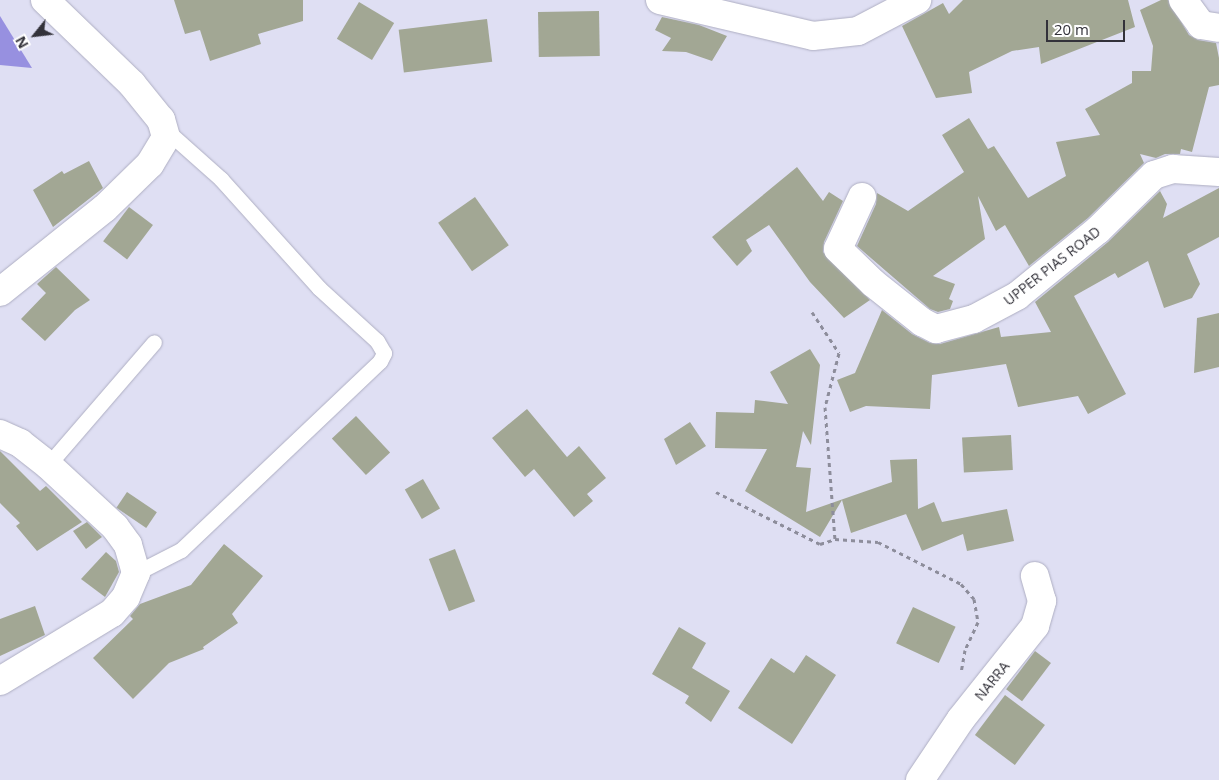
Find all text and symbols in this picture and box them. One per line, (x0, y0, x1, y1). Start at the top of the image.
north arrow (10, 10, 60, 60)
scale bar (1049, 10, 1128, 42)
text: 20 m (1054, 19, 1089, 39)
text: N (10, 33, 33, 52)
street label: UPPER PIAS ROAD (1000, 223, 1104, 309)
street label: NARRA (971, 658, 1013, 704)

